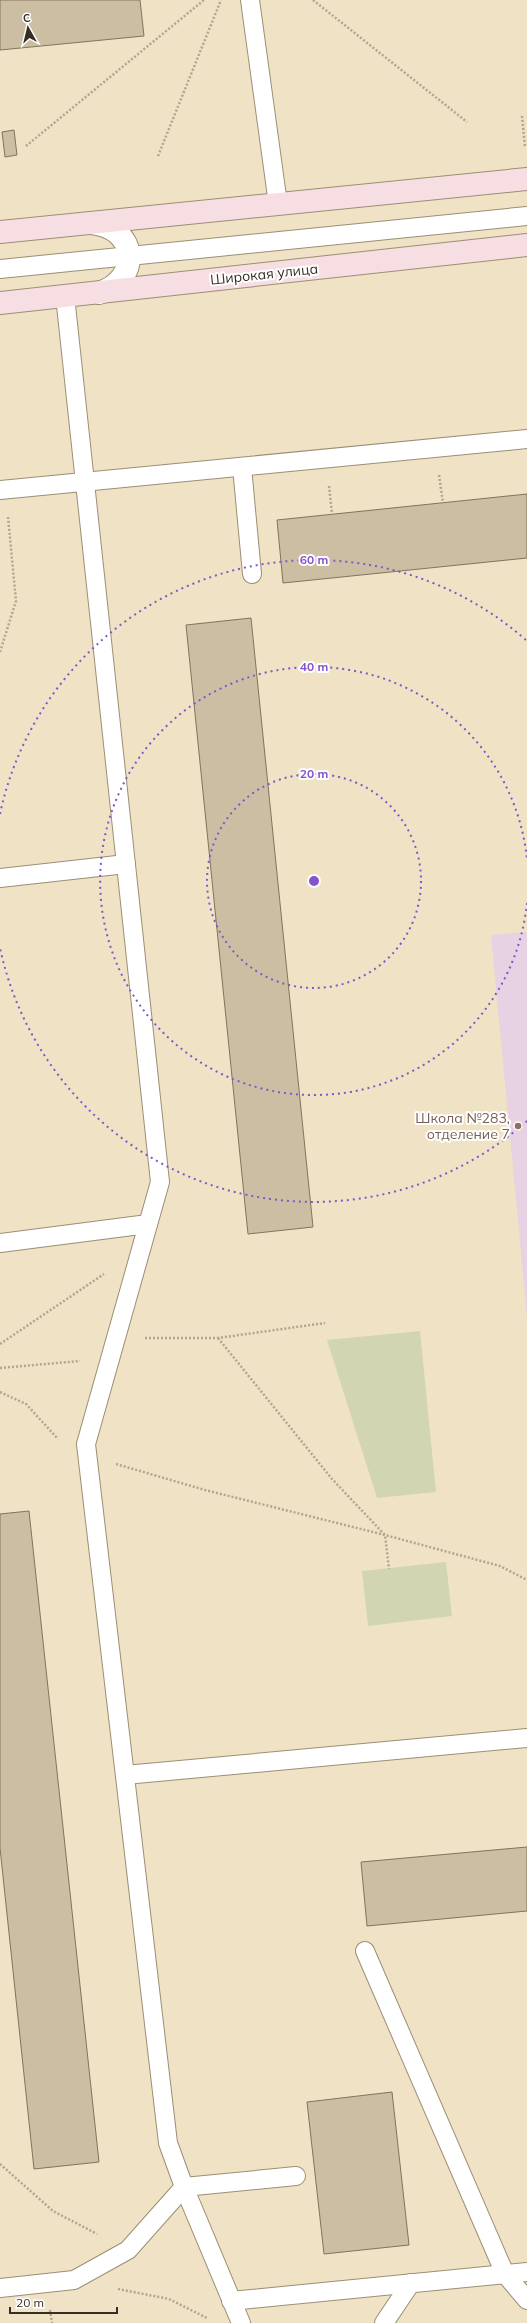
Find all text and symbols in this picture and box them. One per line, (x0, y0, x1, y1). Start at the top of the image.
north arrow (8, 8, 48, 48)
text: С (22, 11, 32, 26)
street label: Широкая улица (209, 259, 319, 289)
text: 60 m (300, 552, 328, 567)
text: 40 m (300, 659, 328, 674)
text: 20 m (300, 766, 328, 781)
centre of rings (307, 874, 321, 888)
place label: Школа №283, отделение 7 (415, 1109, 510, 1143)
marker: Школа №283, отделение 7 (513, 1121, 523, 1131)
scale bar (10, 2289, 117, 2315)
text: 20 m (16, 2295, 44, 2310)

